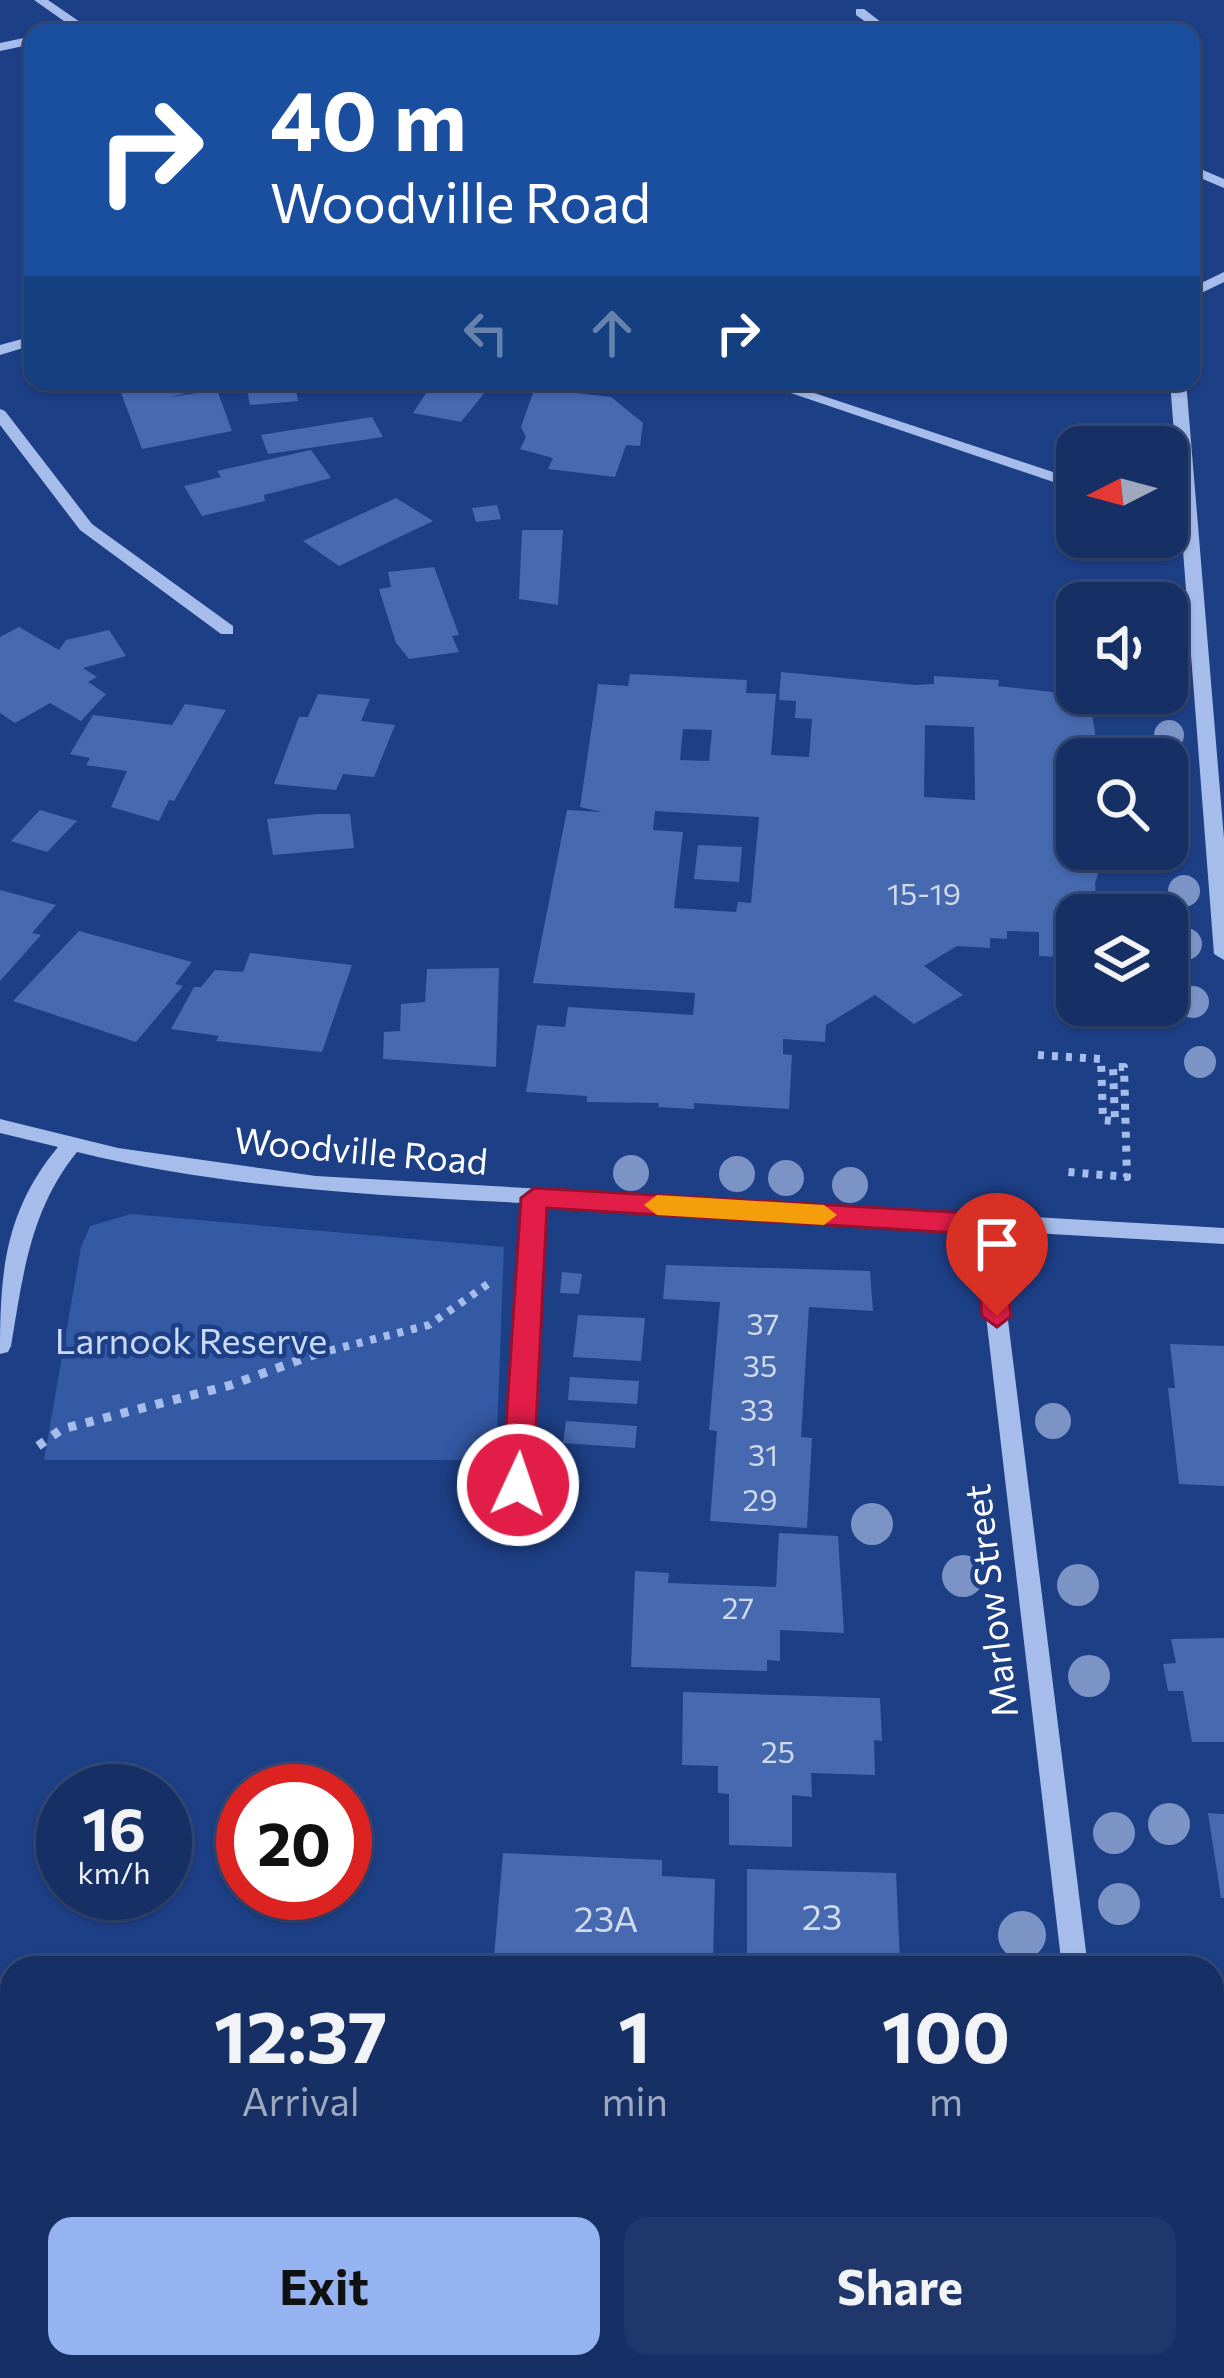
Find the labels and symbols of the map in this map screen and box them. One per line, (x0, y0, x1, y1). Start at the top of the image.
north arrow (1056, 426, 1188, 558)
house number: 15-19 (887, 874, 961, 911)
street label: Woodville Road (233, 1116, 490, 1182)
pin (946, 1193, 1048, 1316)
house number: 37 (747, 1304, 779, 1341)
park label: Larnook Reserve (55, 1317, 327, 1361)
house number: 35 (743, 1346, 777, 1383)
house number: 33 (740, 1390, 774, 1427)
position arrow (455, 1422, 581, 1548)
house number: 31 (748, 1435, 778, 1472)
house number: 29 (743, 1480, 777, 1517)
street label: Marlow Street (953, 1482, 1025, 1720)
house number: 27 (722, 1588, 754, 1625)
house number: 25 (761, 1732, 795, 1769)
speed limit sign: 20 (216, 1764, 372, 1920)
house number: 23 (802, 1893, 842, 1937)
house number: 23A (574, 1895, 638, 1939)

